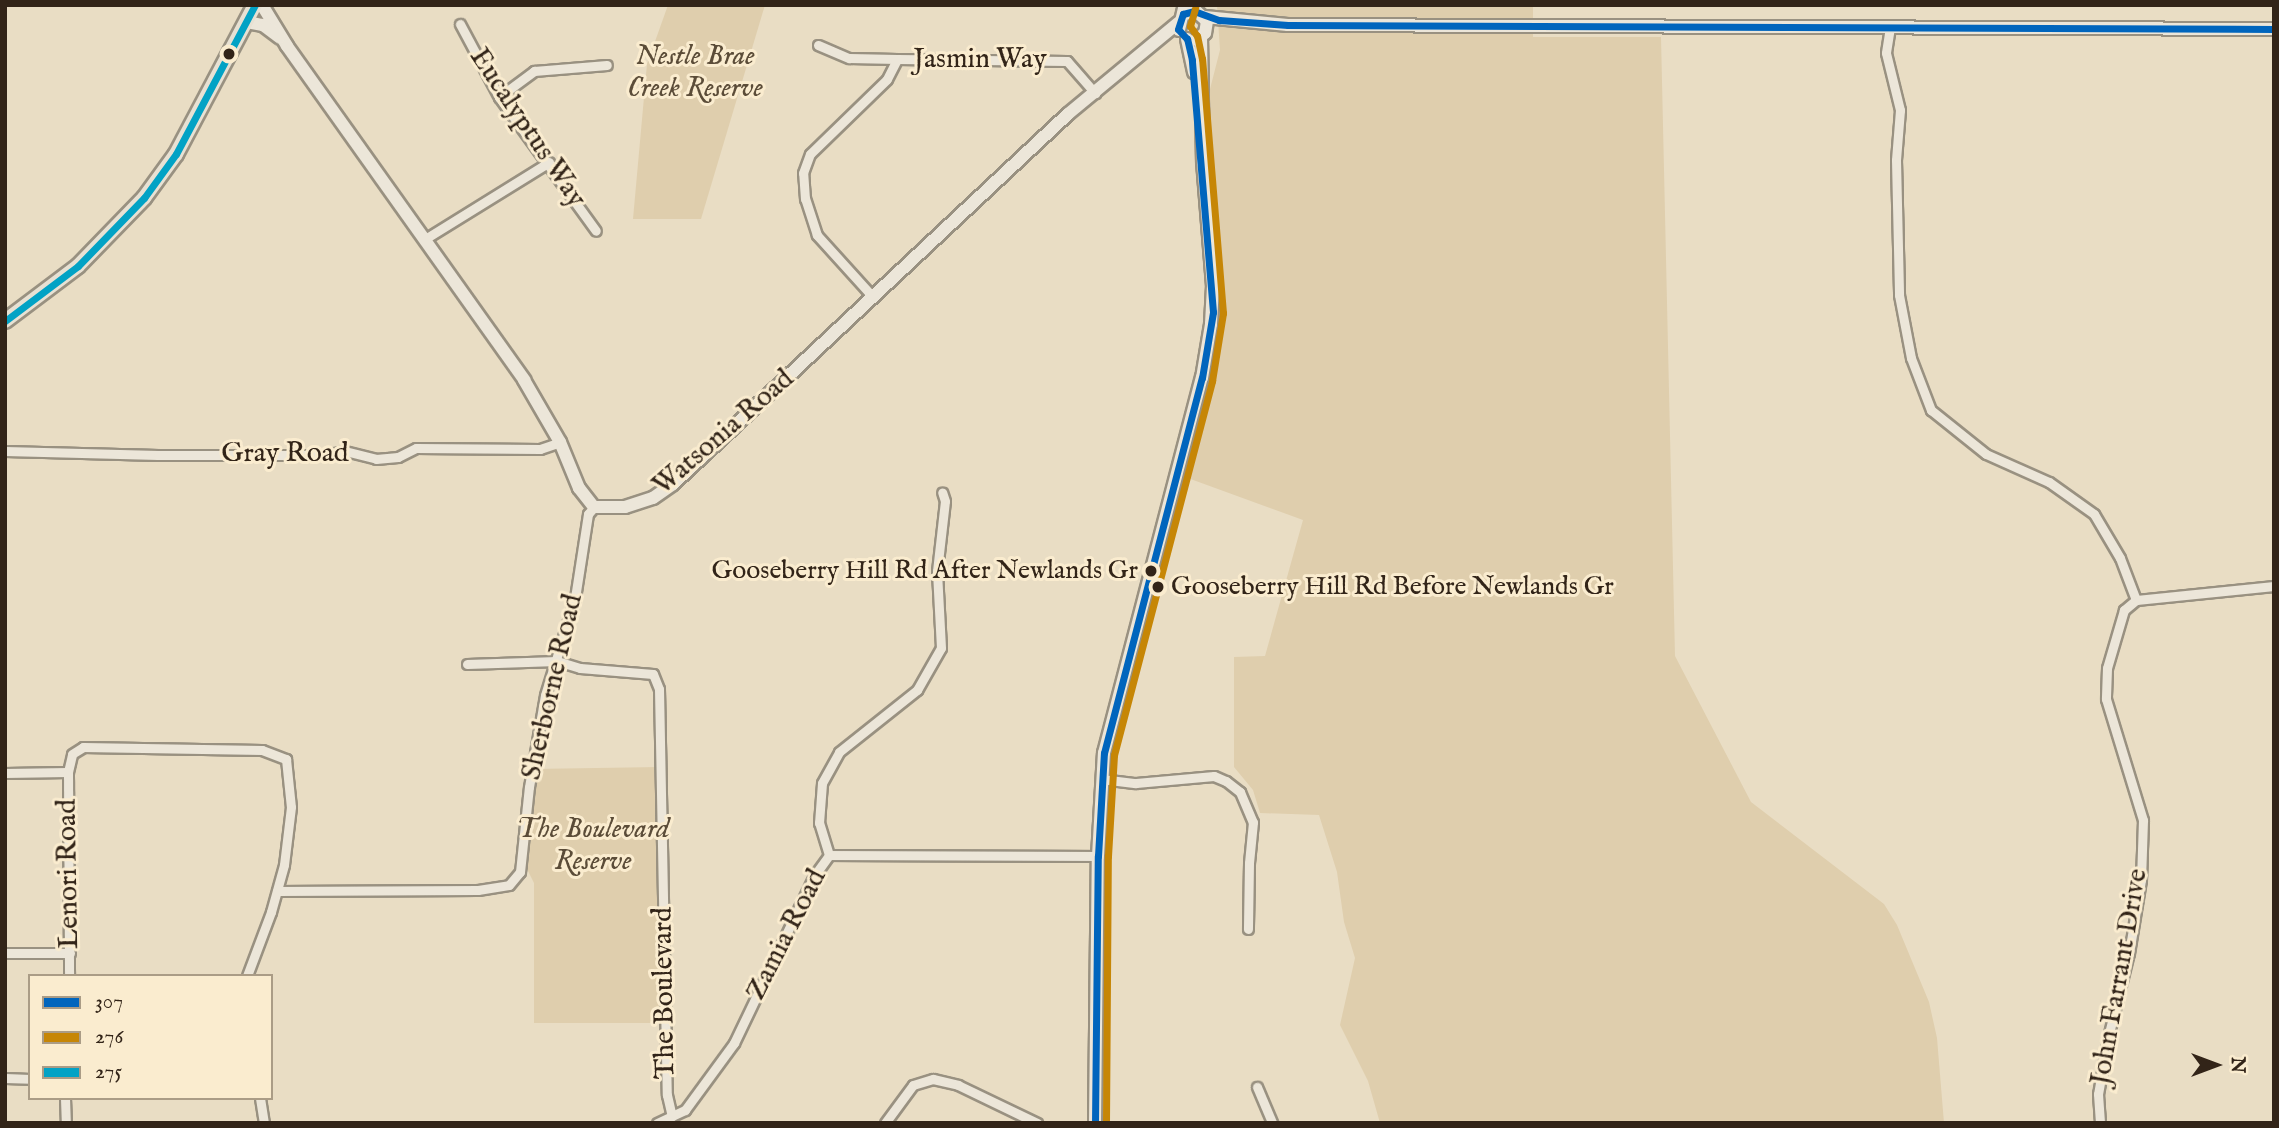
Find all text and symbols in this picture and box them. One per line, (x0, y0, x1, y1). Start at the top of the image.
park label: Nestle Brae Creek Reserve (627, 40, 763, 106)
street label: Eucalyptus Way (461, 42, 593, 214)
street label: Jasmin Way (913, 43, 1047, 77)
unlabelled marker (222, 47, 236, 61)
street label: Watsonia Road (647, 363, 801, 503)
street label: Gray Road (221, 437, 349, 471)
place label: Gooseberry Hill Rd After Newlands Gr (712, 555, 1138, 587)
marker: Gooseberry Hill Rd After Newlands Gr (1144, 564, 1158, 578)
place label: Gooseberry Hill Rd Before Newlands Gr (1171, 571, 1614, 603)
marker: Gooseberry Hill Rd Before Newlands Gr (1151, 580, 1165, 594)
street label: Sherborne Road (515, 591, 591, 783)
street label: Lenori Road (51, 799, 87, 949)
park label: The Boulevard Reserve (517, 813, 669, 879)
street label: Zamia Road (740, 864, 834, 1006)
street label: John Farrant Drive (2084, 866, 2156, 1088)
street label: The Boulevard (647, 907, 683, 1079)
legend (28, 974, 273, 1100)
text: 307 (95, 989, 123, 1016)
text: 276 (95, 1024, 123, 1051)
north arrow (2181, 1030, 2251, 1100)
text: N (2225, 1057, 2249, 1073)
text: 275 (95, 1059, 122, 1086)

